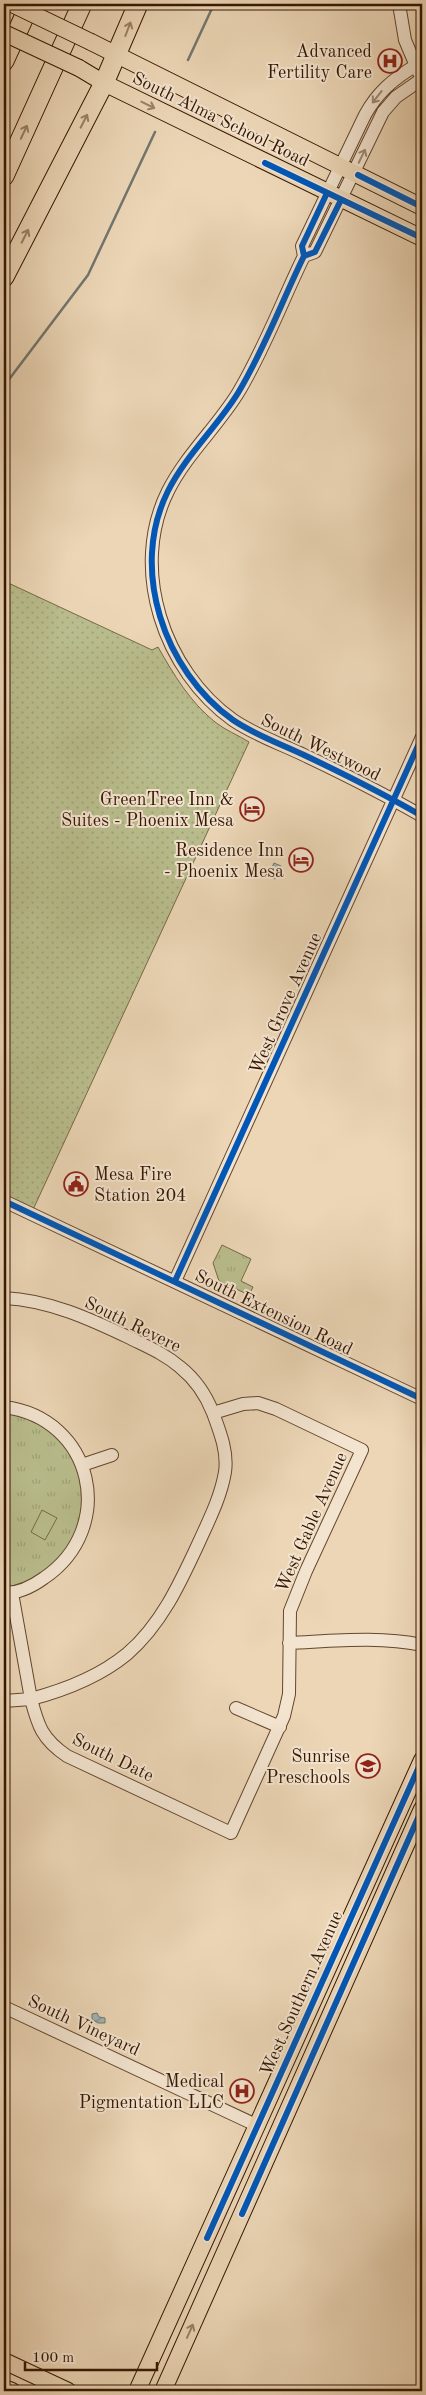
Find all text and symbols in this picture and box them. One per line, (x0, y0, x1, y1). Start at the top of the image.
one-way arrow (124, 22, 133, 37)
place label: Advanced Fertility Care (267, 43, 372, 82)
hospital icon: Advanced Fertility Care (377, 48, 403, 74)
street label: South Alma School Road (129, 69, 312, 171)
one-way arrow (372, 90, 383, 103)
one-way arrow (140, 100, 155, 110)
one-way arrow (80, 114, 89, 129)
one-way arrow (20, 125, 29, 140)
one-way arrow (358, 149, 367, 164)
one-way arrow (20, 229, 30, 244)
street label: South Westwood (258, 711, 383, 785)
place label: GreenTree Inn & Suites - Phoenix Mesa (61, 791, 234, 830)
hotel icon: GreenTree Inn & Suites - Phoenix Mesa (239, 796, 265, 822)
place label: Residence Inn - Phoenix Mesa (164, 842, 284, 881)
hotel icon: Residence Inn - Phoenix Mesa (288, 847, 314, 873)
street label: West Grove Avenue (247, 930, 325, 1077)
place label: Mesa Fire Station 204 (94, 1166, 187, 1205)
public building icon: Mesa Fire Station 204 (63, 1171, 89, 1197)
street label: South Extension Road (192, 1267, 355, 1359)
street label: South Revere (82, 1294, 184, 1356)
street label: West Gable Avenue (273, 1450, 351, 1595)
street label: South Date (69, 1730, 156, 1785)
place label: Sunrise Preschools (266, 1748, 350, 1787)
school or university icon: Sunrise Preschools (355, 1753, 381, 1779)
street label: West Southern Avenue (257, 1908, 346, 2079)
street label: South Vineyard (25, 1992, 142, 2060)
place label: Medical Pigmentation LLC (79, 2073, 224, 2112)
hospital icon: Medical Pigmentation LLC (229, 2078, 255, 2104)
one-way arrow (186, 2324, 196, 2339)
scale bar (25, 2340, 158, 2372)
text: 100 m (32, 2351, 74, 2366)

